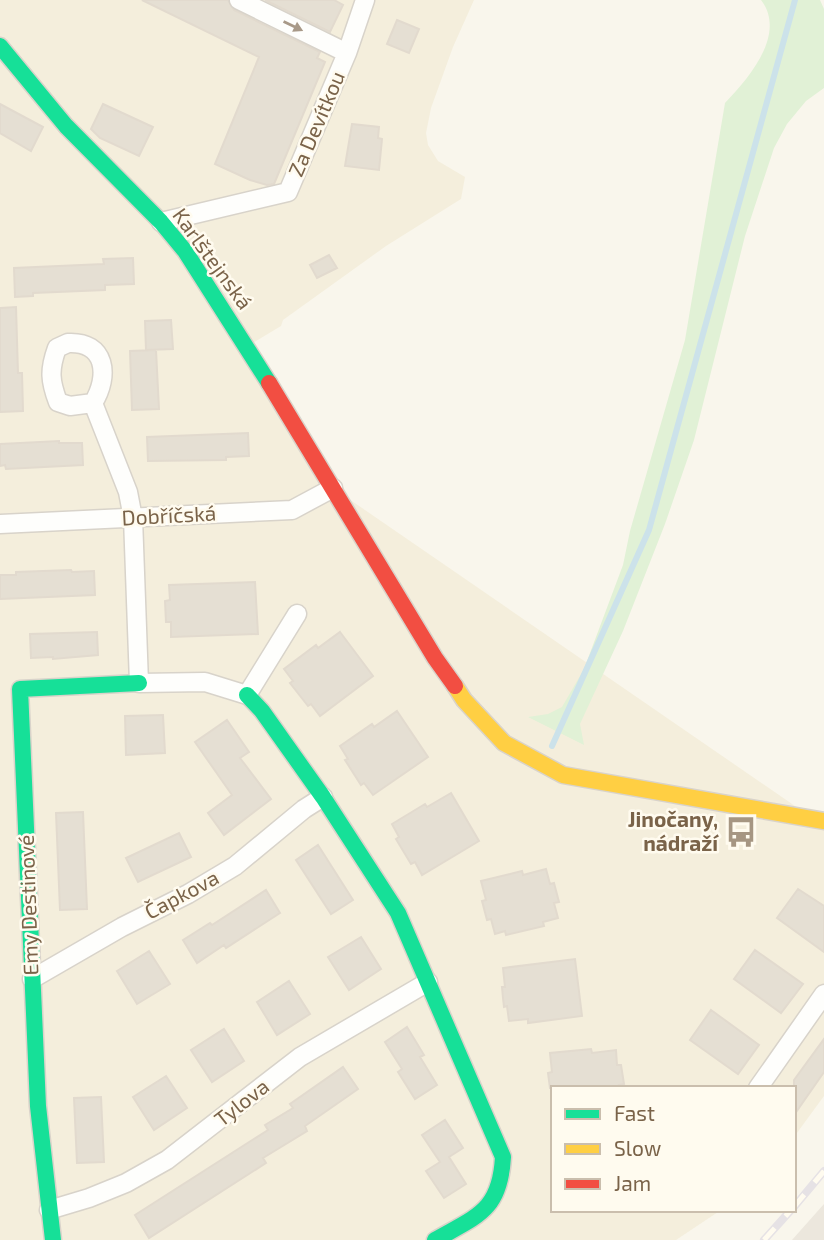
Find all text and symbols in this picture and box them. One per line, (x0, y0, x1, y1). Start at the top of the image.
one-way arrow (283, 21, 303, 32)
street label: Za Devítkou (282, 67, 349, 180)
street label: Karlštejnská (167, 203, 258, 314)
street label: Dobříčská (121, 500, 217, 529)
place label: Jinočany, nádraží (628, 806, 719, 855)
bus stop icon: Jinočany, nádraží (724, 815, 758, 849)
street label: Emy Destinové (13, 834, 42, 976)
street label: Čapkova (140, 864, 223, 924)
street label: Tylova (209, 1073, 273, 1131)
legend (551, 1086, 796, 1212)
text: Fast (614, 1100, 655, 1125)
text: Slow (614, 1135, 661, 1160)
text: Jam (614, 1170, 651, 1195)

